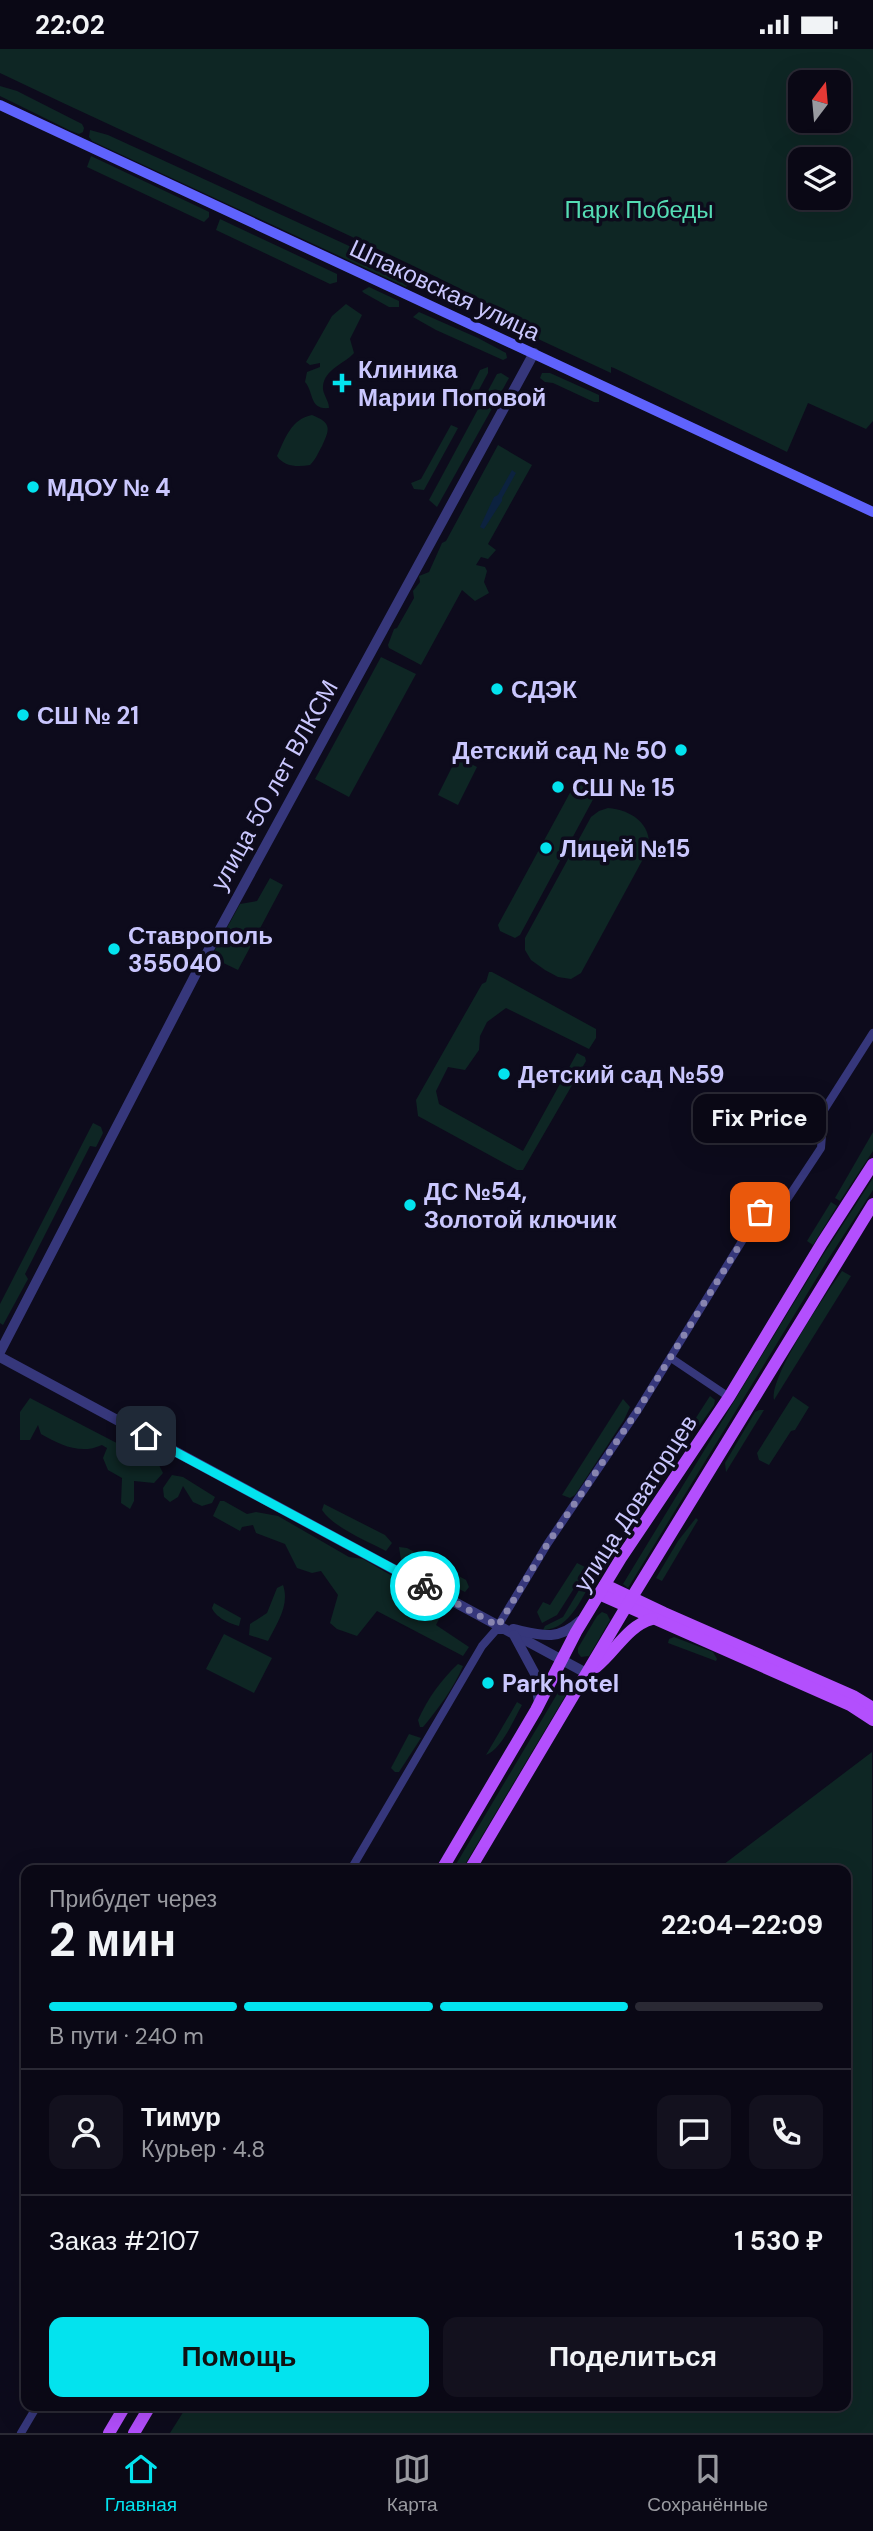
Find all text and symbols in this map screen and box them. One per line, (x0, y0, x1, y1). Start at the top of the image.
text: 22:02 (35, 8, 105, 42)
north arrow (788, 70, 850, 133)
map controls (788, 70, 851, 210)
button: layers (788, 147, 851, 210)
park label: Парк Победы (565, 194, 713, 225)
street label: Шпаковская улица (345, 232, 546, 348)
place label: Клиника Марии Поповой (358, 354, 546, 413)
marker: Клиника Марии Поповой (332, 373, 352, 393)
place label: МДОУ № 4 (47, 472, 171, 503)
marker: МДОУ № 4 (25, 479, 41, 495)
street label: улица 50 лет ВЛКСМ (203, 674, 345, 896)
place label: СДЭК (511, 674, 577, 705)
marker: СДЭК (489, 681, 505, 697)
place label: СШ № 21 (37, 700, 139, 731)
marker: СШ № 21 (15, 707, 31, 723)
place label: Детский сад № 50 (453, 735, 667, 766)
marker: Детский сад № 50 (673, 742, 689, 758)
place label: СШ № 15 (572, 772, 675, 803)
marker: СШ № 15 (550, 779, 566, 795)
place label: Лицей №15 (560, 833, 691, 864)
marker: Лицей №15 (538, 840, 554, 856)
place label: Ставрополь 355040 (128, 920, 273, 979)
marker: Ставрополь 355040 (106, 941, 122, 957)
place label: Детский сад №59 (518, 1059, 725, 1090)
marker: Детский сад №59 (496, 1066, 512, 1082)
callout: Fix Price (694, 1093, 826, 1142)
text: Fix Price (712, 1103, 807, 1133)
place label: ДС №54, Золотой ключик (424, 1176, 617, 1235)
pin (730, 1182, 790, 1242)
icon: bag (741, 1193, 779, 1231)
marker: ДС №54, Золотой ключик (402, 1197, 418, 1213)
pin (116, 1406, 176, 1466)
street label: улица Доваторцев (566, 1409, 704, 1597)
icon: home (127, 1417, 165, 1455)
courier (390, 1551, 460, 1621)
icon: bike (406, 1567, 444, 1605)
place label: Park hotel (502, 1668, 619, 1699)
marker: Park hotel (480, 1675, 496, 1691)
text: Прибудет через (49, 1884, 217, 1914)
text: 22:04–22:09 (661, 1908, 823, 1942)
text: 2 мин (49, 1910, 176, 1970)
text: В пути · 240 m (49, 2021, 204, 2051)
button: person (49, 2095, 123, 2169)
button: chat (657, 2095, 731, 2169)
button: phone (749, 2095, 823, 2169)
text: Тимур (141, 2100, 221, 2134)
text: Курьер · 4.8 (141, 2134, 265, 2164)
text: Заказ #2107 (49, 2224, 199, 2258)
text: 1 530 ₽ (734, 2224, 823, 2258)
button: Помощь (49, 2317, 429, 2397)
button: Поделиться (443, 2317, 823, 2397)
tab: Главная (105, 2450, 177, 2517)
tab: Карта (387, 2450, 438, 2517)
tab: Сохранённые (647, 2450, 768, 2517)

